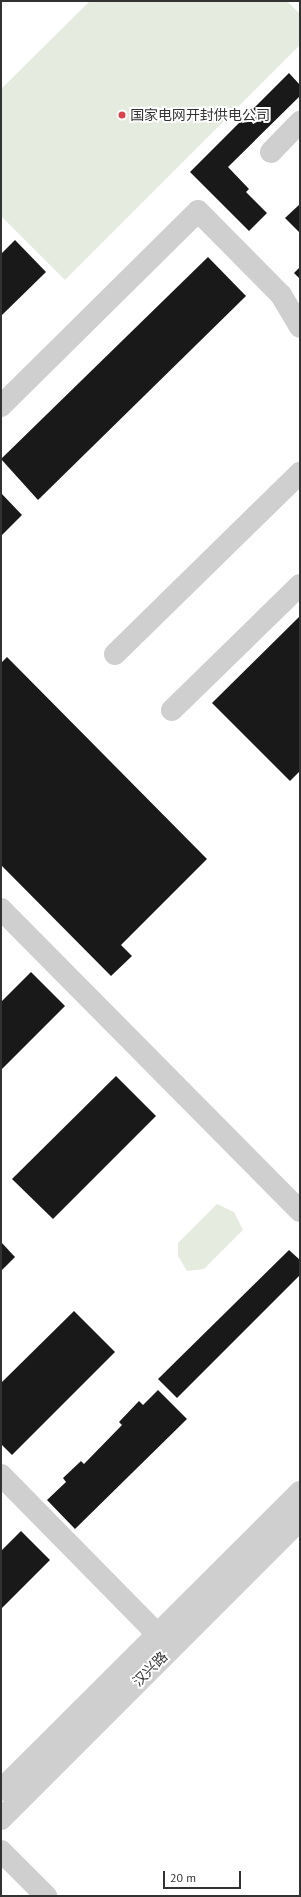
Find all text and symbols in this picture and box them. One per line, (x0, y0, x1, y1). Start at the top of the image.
place label: 国家电网开封供电公司 (130, 107, 270, 123)
marker: 国家电网开封供电公司 (117, 110, 127, 120)
street label: 汉兴路 (129, 1648, 171, 1690)
scale bar (165, 1863, 243, 1889)
text: 20 m (170, 1870, 196, 1885)

